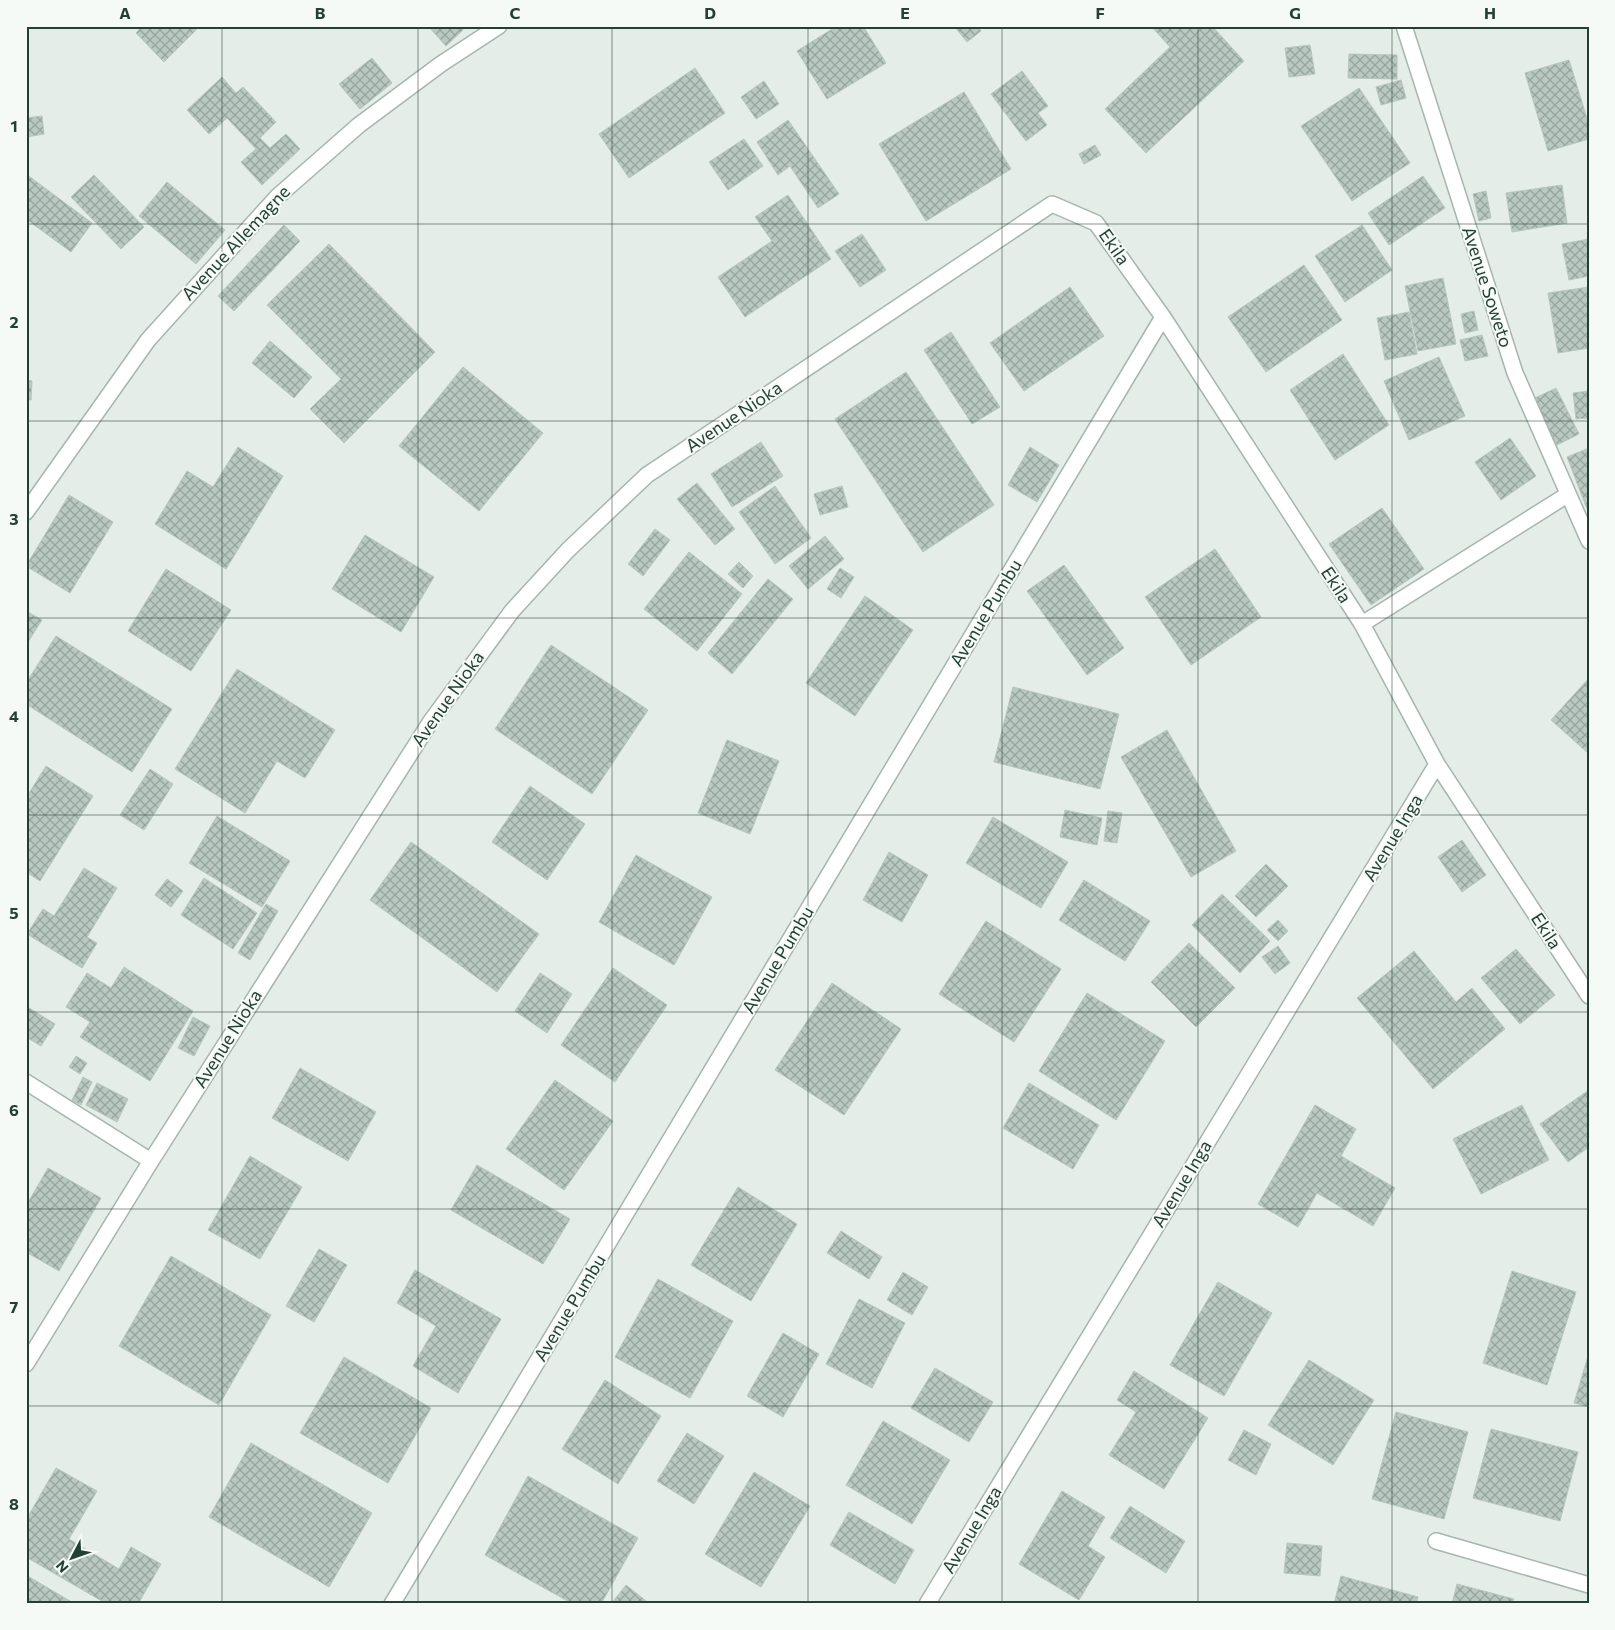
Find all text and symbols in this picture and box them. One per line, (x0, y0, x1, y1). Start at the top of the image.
text: A (119, 3, 131, 22)
text: B (315, 3, 326, 22)
text: C (510, 3, 521, 22)
text: D (704, 3, 716, 22)
text: E (900, 3, 910, 22)
text: F (1095, 3, 1105, 22)
text: G (1289, 3, 1301, 22)
text: H (1484, 3, 1496, 22)
text: 1 (10, 116, 18, 135)
street label: Avenue Allemagne (176, 180, 294, 304)
street label: Avenue Soweto (1458, 223, 1518, 350)
street label: Ekila (1095, 224, 1135, 269)
text: 2 (9, 312, 19, 331)
street label: Avenue Nioka (681, 376, 786, 456)
text: 3 (9, 509, 19, 528)
street label: Avenue Pumbu (944, 555, 1026, 670)
street label: Ekila (1317, 562, 1357, 607)
street label: Avenue Nioka (406, 646, 488, 750)
text: 4 (9, 706, 19, 725)
street label: Avenue Inga (1358, 790, 1427, 885)
street label: Avenue Pumbu (736, 902, 818, 1017)
text: 5 (9, 903, 19, 922)
street label: Ekila (1527, 908, 1567, 953)
street label: Avenue Nioka (188, 985, 266, 1092)
text: 6 (9, 1100, 19, 1119)
street label: Avenue Inga (1147, 1136, 1216, 1231)
street label: Avenue Pumbu (528, 1250, 610, 1365)
text: 7 (10, 1297, 19, 1316)
street label: Avenue Inga (937, 1482, 1006, 1577)
text: 8 (9, 1494, 19, 1513)
north arrow (48, 1532, 98, 1582)
text: N (52, 1557, 72, 1576)

